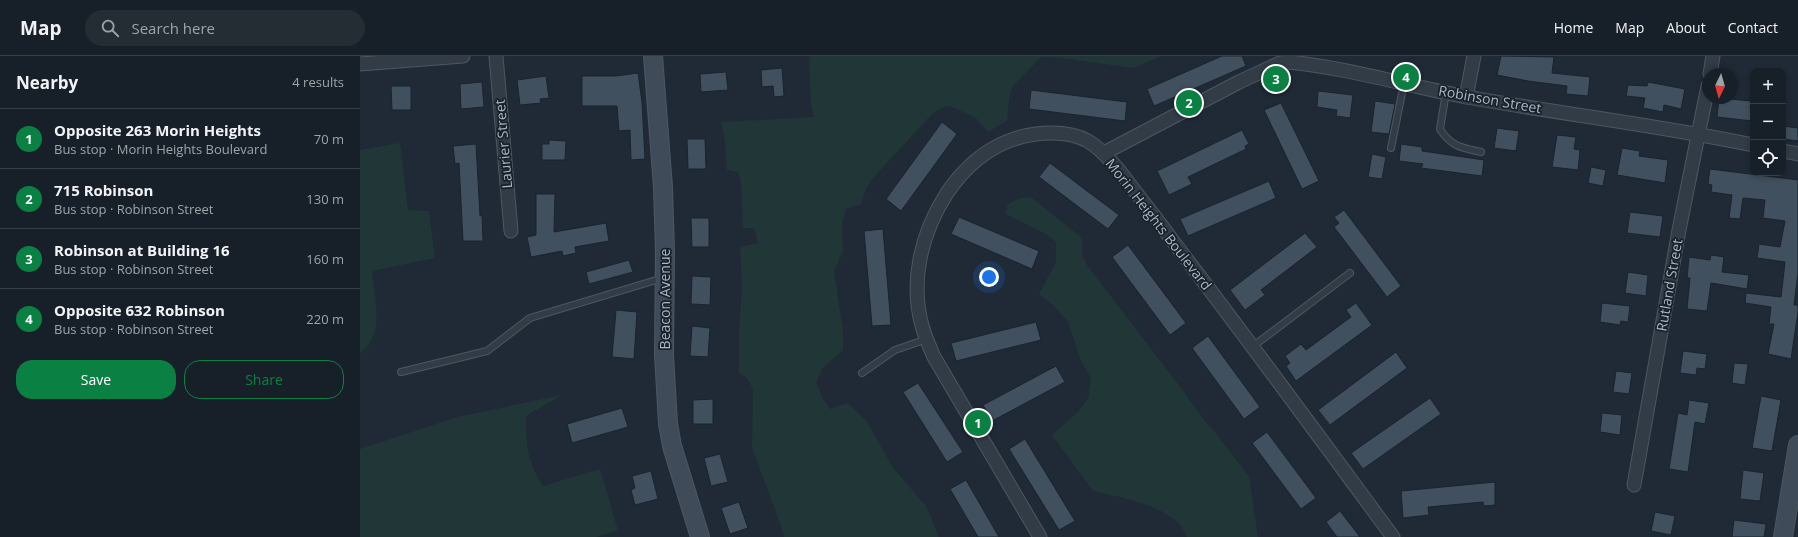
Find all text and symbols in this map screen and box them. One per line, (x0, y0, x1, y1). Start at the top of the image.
search box (85, 10, 365, 46)
text: Map (20, 15, 61, 41)
icon: search (99, 17, 121, 39)
text: Search here (131, 18, 215, 38)
text: Home (1554, 18, 1593, 37)
text: Map (1615, 18, 1644, 37)
text: About (1666, 18, 1706, 37)
text: Contact (1728, 18, 1778, 37)
pin: 4 (1393, 62, 1419, 92)
pin: 3 (1263, 64, 1289, 94)
north arrow (1702, 68, 1738, 104)
map controls (1750, 68, 1786, 176)
button: + (1750, 68, 1786, 104)
text: Nearby (16, 71, 78, 94)
text: 4 results (292, 73, 344, 91)
street label: Robinson Street (1437, 81, 1543, 117)
pin: 2 (1176, 88, 1202, 118)
street label: Laurier Street (490, 99, 516, 189)
button: − (1750, 104, 1786, 140)
text: Opposite 263 Morin Heights (54, 120, 261, 140)
text: 1 (25, 130, 33, 148)
text: 70 m (314, 130, 344, 148)
text: Bus stop · Morin Heights Boulevard (54, 140, 267, 158)
button: locate (1750, 140, 1786, 176)
street label: Morin Heights Boulevard (1102, 154, 1216, 294)
text: 715 Robinson (54, 180, 153, 200)
text: 2 (25, 190, 33, 208)
text: 130 m (306, 190, 344, 208)
text: Bus stop · Robinson Street (54, 200, 213, 218)
street label: Rutland Street (1652, 237, 1686, 333)
text: Robinson at Building 16 (54, 240, 230, 260)
street label: Beacon Avenue (655, 248, 674, 349)
text: 3 (25, 250, 33, 268)
text: 160 m (306, 250, 344, 268)
text: Bus stop · Robinson Street (54, 260, 213, 278)
your location (979, 267, 999, 287)
text: Opposite 632 Robinson (54, 300, 225, 320)
text: 4 (25, 310, 33, 328)
text: 220 m (306, 310, 344, 328)
text: Bus stop · Robinson Street (54, 320, 213, 338)
button: Save (16, 360, 176, 399)
button: Share (184, 360, 344, 399)
pin: 1 (965, 408, 991, 438)

